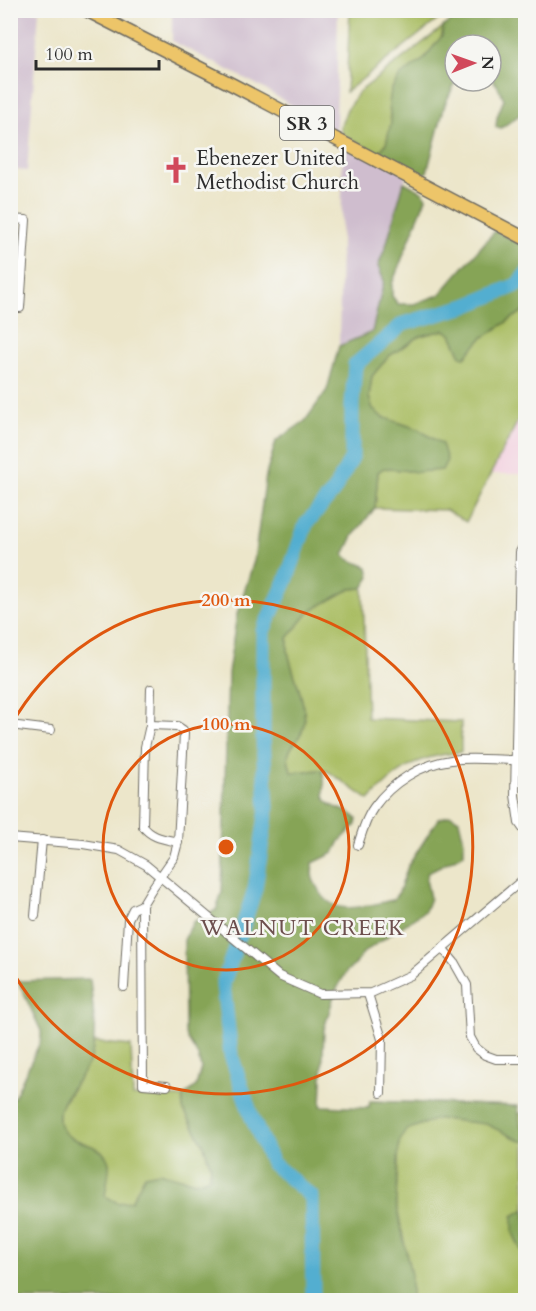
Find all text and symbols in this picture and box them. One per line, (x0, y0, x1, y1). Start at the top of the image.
scale bar (36, 33, 159, 71)
north arrow (443, 33, 503, 93)
text: 100 m (45, 42, 93, 67)
text: N (476, 56, 498, 70)
road number: SR 3 (280, 106, 334, 140)
place label: Ebenezer United Methodist Church (196, 144, 360, 197)
church icon: Ebenezer United Methodist Church (161, 155, 191, 185)
text: 200 m (201, 588, 251, 613)
text: 100 m (201, 712, 251, 737)
centre of rings (216, 837, 236, 857)
district label: WALNUT CREEK (199, 913, 406, 943)

